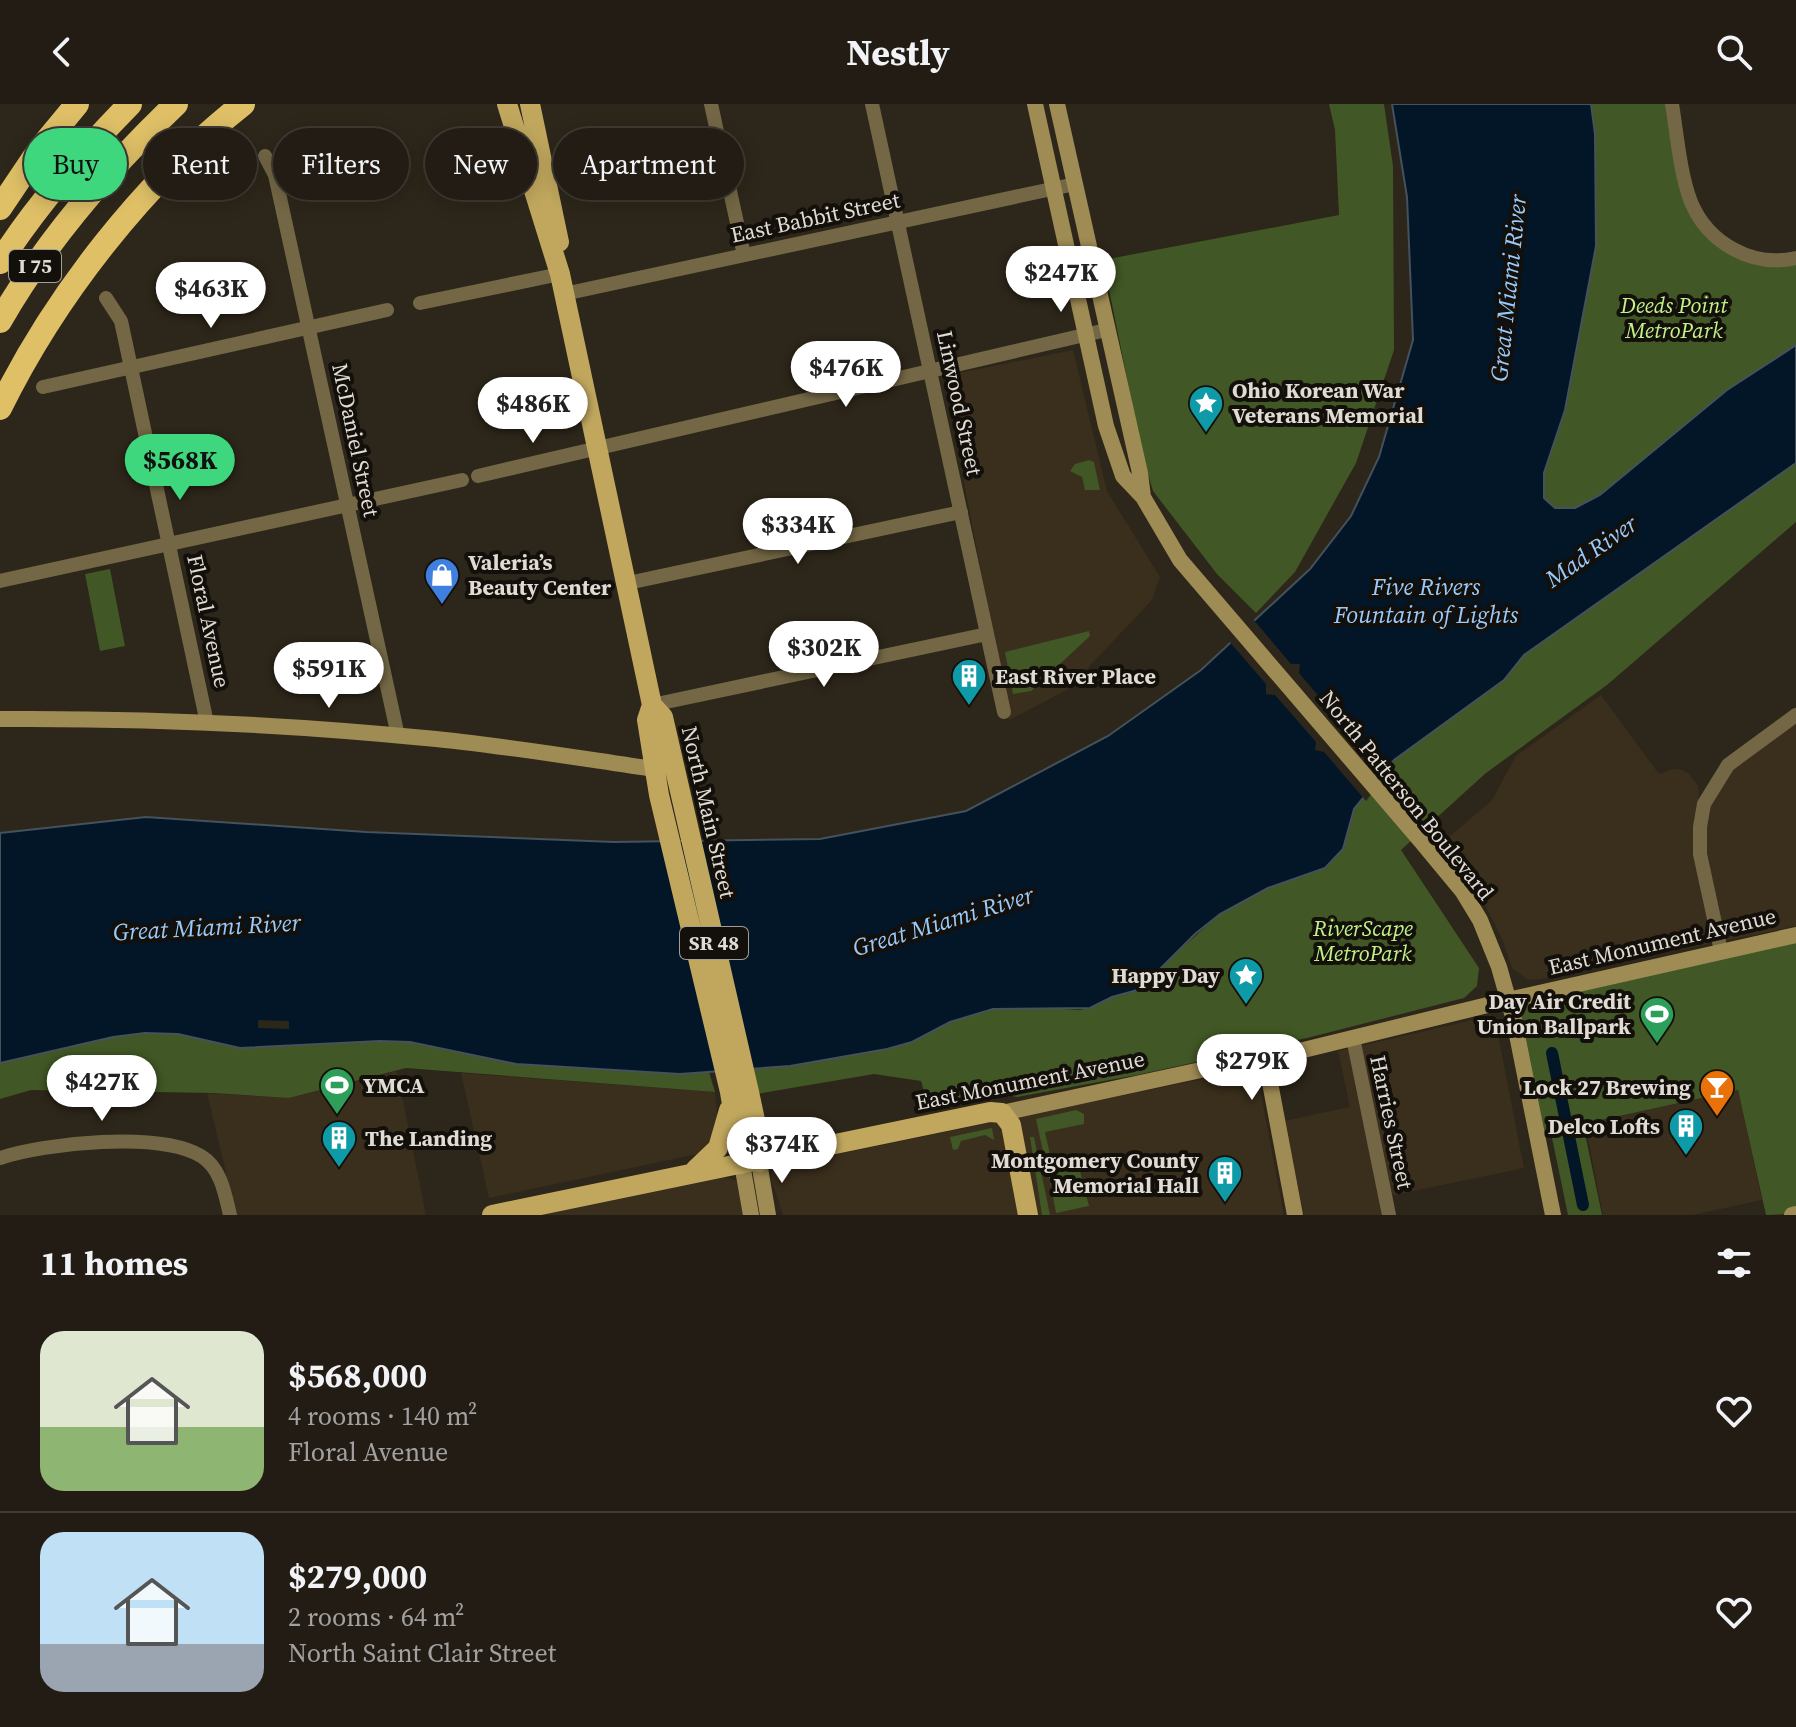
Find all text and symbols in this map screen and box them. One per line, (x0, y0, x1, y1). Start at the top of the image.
text: Nestly (846, 28, 950, 77)
icon: back (40, 30, 84, 74)
icon: search (1712, 30, 1756, 74)
chip: Buy (24, 128, 127, 200)
chip: Rent (143, 128, 257, 200)
chip: Filters (273, 128, 409, 200)
chip: New (425, 128, 537, 200)
chip: Apartment (553, 128, 744, 200)
street label: East Babbit Street (728, 184, 903, 250)
water label: Great Miami River (1482, 191, 1534, 383)
pin: $247K (1005, 246, 1117, 314)
road number: I 75 (9, 250, 61, 282)
text: $247K (1024, 254, 1098, 290)
pin: $463K (155, 262, 267, 330)
text: $463K (174, 270, 248, 306)
park label: Deeds Point MetroPark (1619, 290, 1728, 345)
street label: Linwood Street (930, 328, 990, 479)
pin: $476K (790, 341, 902, 409)
text: $476K (809, 349, 883, 385)
street label: McDaniel Street (325, 361, 387, 520)
place label: Ohio Korean War Veterans Memorial (1232, 375, 1424, 430)
pin: $486K (477, 377, 589, 445)
place icon: Ohio Korean War Veterans Memorial (1187, 384, 1225, 434)
text: $486K (496, 385, 570, 421)
pin: $568K (124, 434, 236, 502)
text: $568K (143, 442, 217, 478)
pin: $334K (742, 498, 854, 566)
text: $334K (761, 506, 835, 542)
water label: Mad River (1537, 506, 1645, 595)
place label: Valeria’s Beauty Center (468, 547, 612, 602)
street label: Floral Avenue (180, 552, 238, 690)
shop icon: Valeria’s Beauty Center (423, 556, 461, 606)
water label: Five Rivers Fountain of Lights (1333, 570, 1519, 631)
pin: $302K (768, 621, 880, 689)
text: $302K (787, 629, 861, 665)
pin: $591K (273, 642, 385, 710)
text: $591K (292, 650, 366, 686)
building icon: East River Place (950, 657, 988, 707)
place label: East River Place (995, 661, 1156, 691)
street label: North Patterson Boulevard (1313, 684, 1501, 907)
street label: North Main Street (675, 723, 744, 902)
water label: Great Miami River (848, 877, 1039, 964)
street label: East Monument Avenue (1545, 900, 1779, 982)
water label: Great Miami River (112, 906, 303, 948)
park label: RiverScape MetroPark (1312, 913, 1413, 968)
road number: SR 48 (680, 927, 748, 959)
place icon: Happy Day (1227, 956, 1265, 1006)
place label: Happy Day (1111, 960, 1220, 990)
place label: Day Air Credit Union Ballpark (1477, 986, 1632, 1041)
sports icon: Day Air Credit Union Ballpark (1638, 995, 1676, 1045)
pin: $279K (1196, 1034, 1308, 1102)
text: $279K (1215, 1042, 1289, 1078)
street label: East Monument Avenue (913, 1043, 1147, 1117)
street label: Harries Street (1363, 1052, 1421, 1192)
pin: $427K (46, 1055, 158, 1123)
text: $427K (65, 1063, 139, 1099)
sports icon: YMCA (318, 1066, 356, 1116)
bar icon: Lock 27 Brewing (1698, 1068, 1736, 1118)
place label: YMCA (363, 1070, 425, 1100)
place label: Lock 27 Brewing (1523, 1072, 1691, 1102)
building icon: Delco Lofts (1667, 1107, 1705, 1157)
place label: Delco Lofts (1548, 1111, 1660, 1141)
pin: $374K (726, 1117, 838, 1185)
building icon: The Landing (320, 1119, 358, 1169)
place label: The Landing (365, 1123, 492, 1153)
text: $374K (745, 1125, 819, 1161)
place label: Montgomery County Memorial Hall (991, 1145, 1199, 1200)
building icon: Montgomery County Memorial Hall (1206, 1154, 1244, 1204)
text: 11 homes (40, 1240, 188, 1286)
icon: filters (1712, 1241, 1756, 1285)
text: $568,000 (288, 1352, 427, 1398)
icon: home (104, 1363, 200, 1459)
icon: heart (1712, 1389, 1756, 1433)
text: 4 rooms · 140 m² (288, 1398, 477, 1434)
text: Floral Avenue (288, 1434, 448, 1470)
text: $279,000 (288, 1553, 427, 1599)
icon: home (104, 1564, 200, 1660)
icon: heart (1712, 1590, 1756, 1634)
text: 2 rooms · 64 m² (288, 1599, 464, 1635)
text: North Saint Clair Street (288, 1635, 556, 1671)

